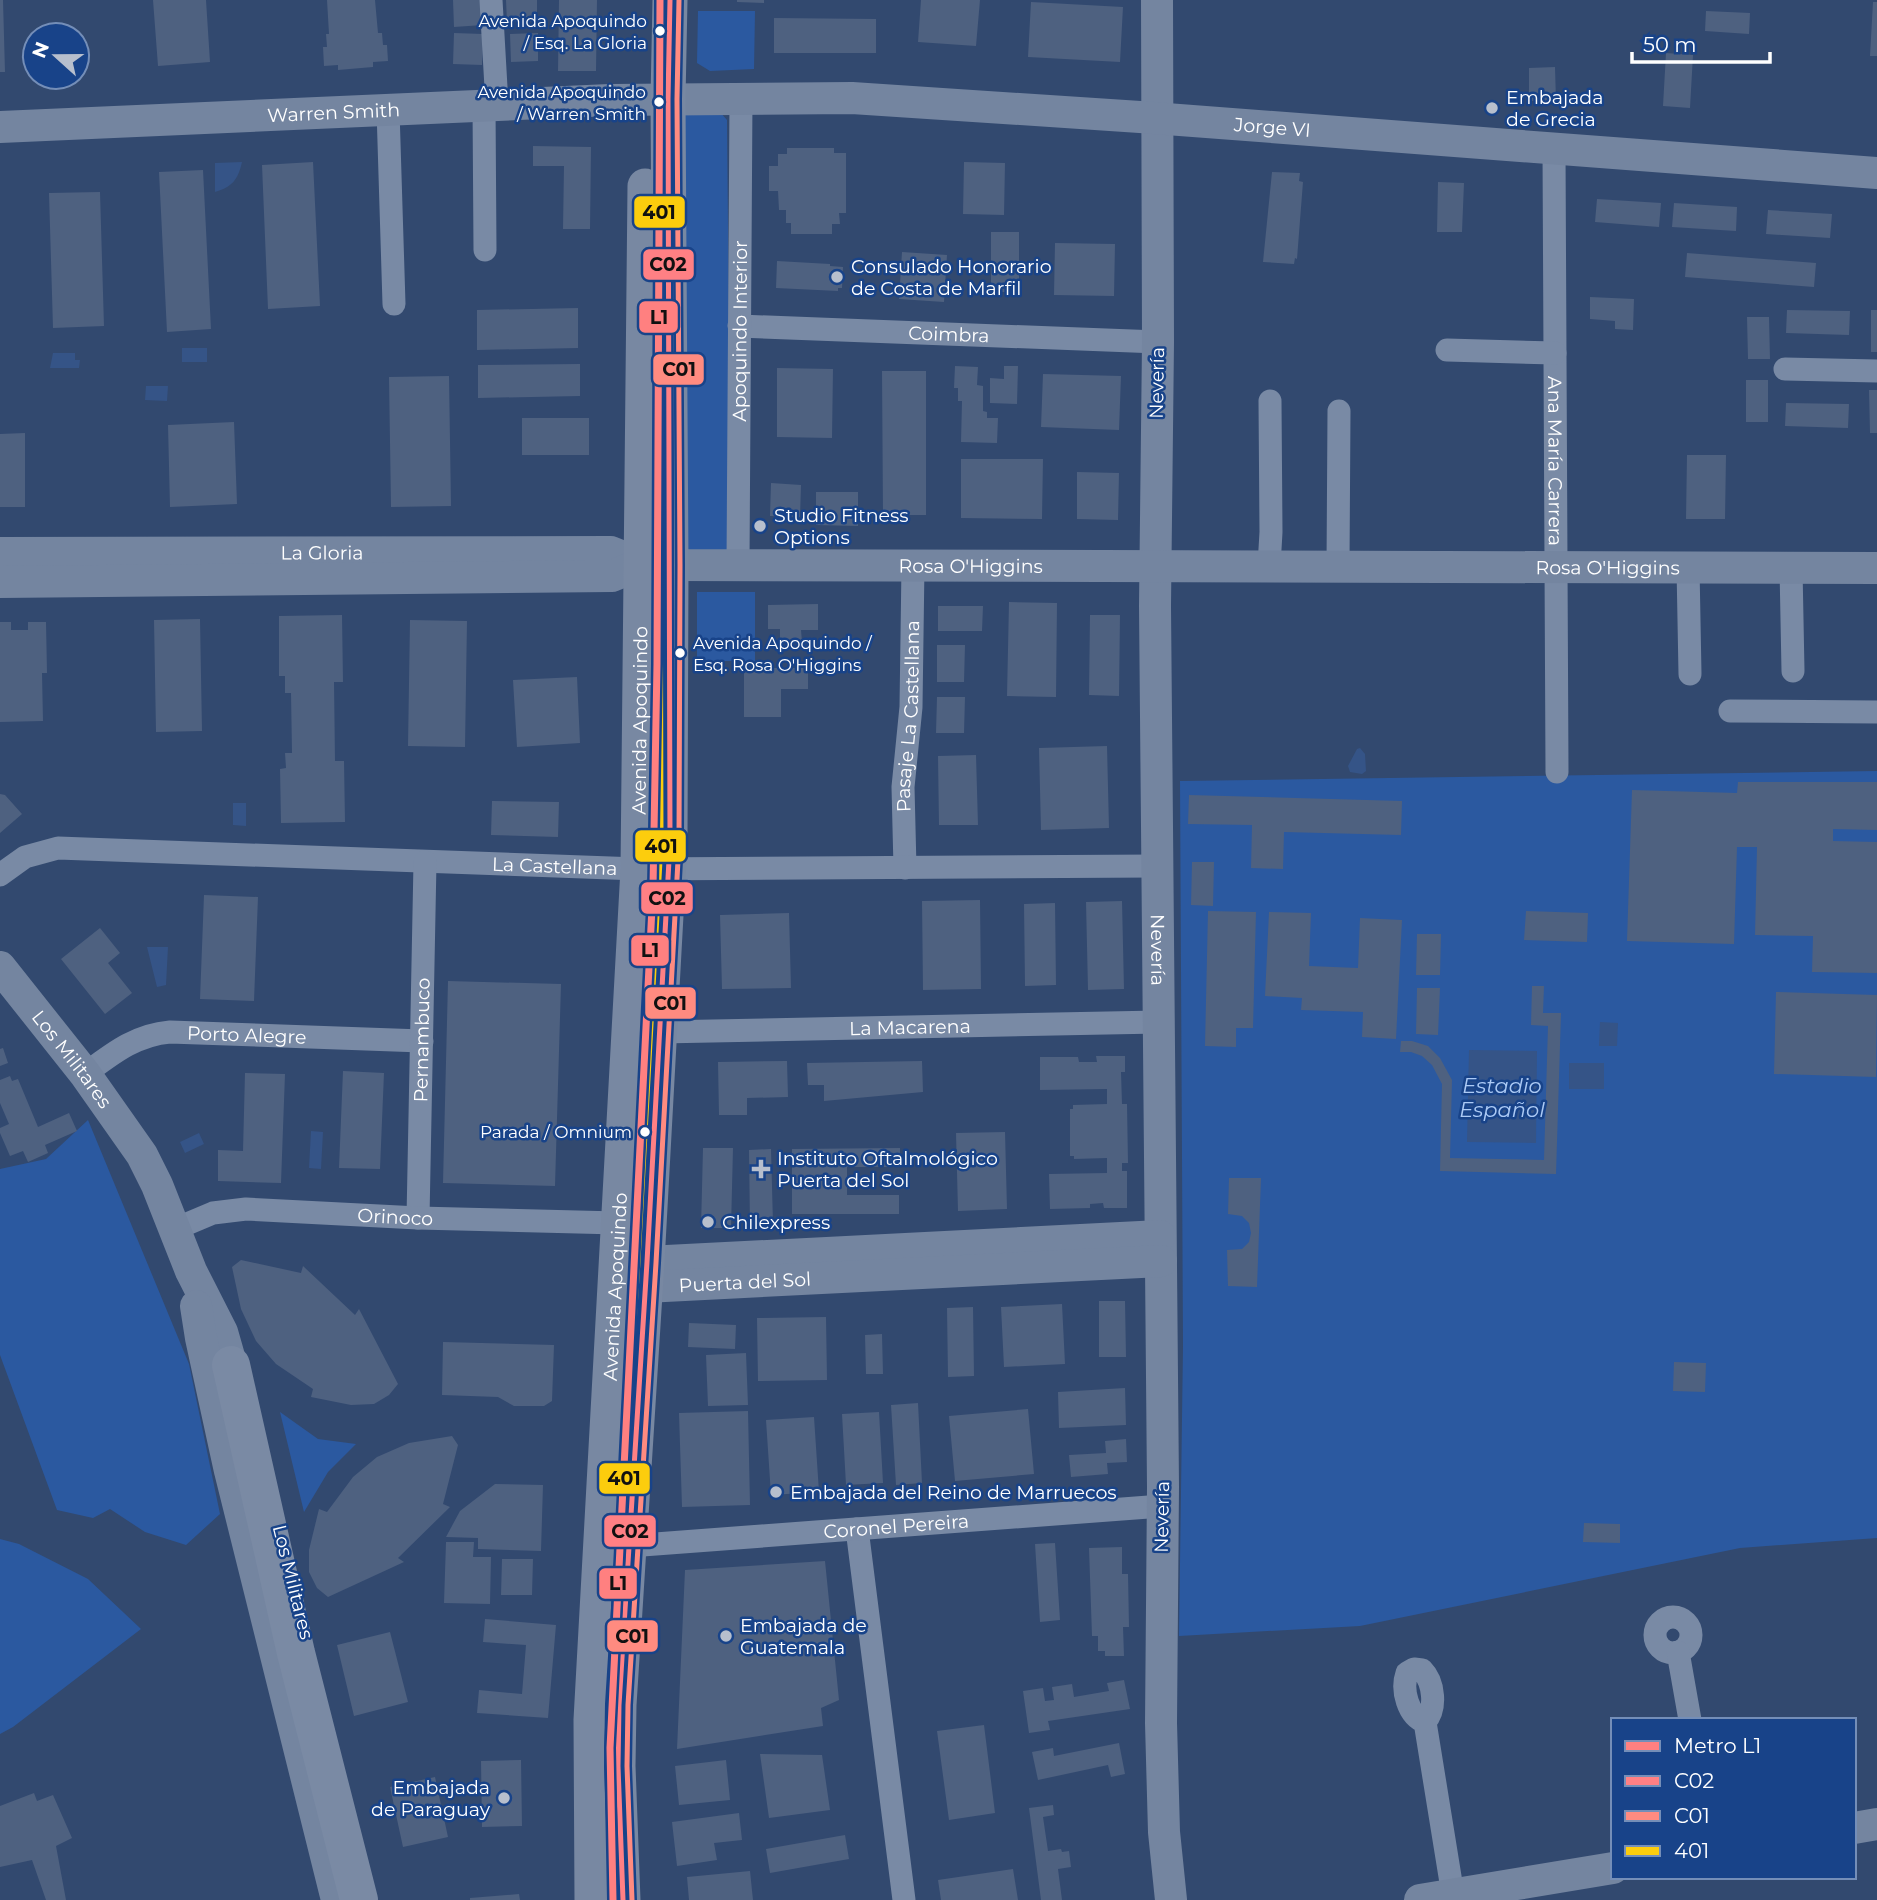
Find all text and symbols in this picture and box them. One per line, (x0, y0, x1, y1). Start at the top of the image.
place label: Avenida Apoquindo / Esq. La Gloria (478, 11, 647, 53)
north arrow (21, 21, 91, 91)
scale bar (1632, 21, 1770, 65)
marker: Avenida Apoquindo / Esq. La Gloria (653, 24, 667, 38)
text: 50 m (1643, 32, 1697, 57)
text: N (27, 39, 54, 61)
place label: Avenida Apoquindo / Warren Smith (477, 82, 646, 124)
place label: Embajada de Grecia (1506, 86, 1603, 131)
marker: Avenida Apoquindo / Warren Smith (652, 95, 666, 109)
street label: Warren Smith (267, 98, 401, 127)
marker: Embajada de Grecia (1484, 100, 1500, 116)
street label: Jorge VI (1232, 113, 1312, 141)
line badge: 401 (633, 195, 686, 229)
text: 401 (642, 201, 676, 224)
street label: Apoquindo Interior (727, 240, 752, 422)
line badge: C02 (642, 248, 695, 281)
text: C02 (649, 253, 687, 276)
place label: Consulado Honorario de Costa de Marfil (851, 255, 1052, 300)
marker: Consulado Honorario de Costa de Marfil (829, 269, 845, 285)
line badge: L1 (638, 300, 679, 334)
text: L1 (650, 306, 668, 329)
street label: Coimbra (908, 321, 990, 347)
street label: Nevería (1145, 347, 1169, 419)
line badge: C01 (652, 353, 705, 386)
text: C01 (662, 358, 696, 381)
street label: Ana María Carrera (1544, 376, 1567, 546)
place label: Studio Fitness Options (774, 504, 909, 549)
marker: Studio Fitness Options (752, 518, 768, 534)
street label: La Gloria (280, 541, 364, 564)
street label: Rosa O'Higgins (898, 554, 1043, 577)
street label: Rosa O'Higgins (1535, 556, 1680, 579)
street label: Pasaje La Castellana (891, 620, 924, 812)
street label: Avenida Apoquindo (627, 626, 652, 815)
place label: Avenida Apoquindo / Esq. Rosa O'Higgins (693, 633, 873, 675)
marker: Avenida Apoquindo / Esq. Rosa O'Higgins (673, 646, 687, 660)
line badge: 401 (634, 829, 687, 863)
text: 401 (644, 835, 678, 858)
street label: La Castellana (491, 852, 618, 880)
line badge: C02 (640, 881, 694, 915)
text: C02 (648, 887, 686, 910)
street label: Nevería (1146, 914, 1170, 986)
line badge: L1 (630, 934, 670, 967)
text: L1 (641, 939, 659, 962)
street label: Pernambuco (409, 977, 434, 1103)
line badge: C01 (644, 986, 697, 1020)
text: C01 (653, 992, 687, 1015)
street label: Los Militares (27, 1006, 117, 1113)
street label: La Macarena (849, 1014, 971, 1040)
street label: Porto Alegre (187, 1021, 307, 1048)
water label: Estadio Español (1459, 1073, 1545, 1122)
place label: Parada / Omnium (480, 1122, 632, 1142)
marker: Parada / Omnium (638, 1125, 652, 1139)
place label: Instituto Oftalmológico Puerta del Sol (777, 1147, 998, 1192)
marker: Instituto Oftalmológico Puerta del Sol (751, 1159, 771, 1179)
street label: Avenida Apoquindo (598, 1192, 632, 1381)
street label: Orinoco (357, 1203, 434, 1230)
place label: Chilexpress (722, 1211, 830, 1234)
marker: Chilexpress (700, 1214, 716, 1230)
street label: Puerta del Sol (678, 1267, 812, 1297)
line badge: 401 (598, 1462, 651, 1495)
text: 401 (607, 1467, 641, 1490)
place label: Embajada del Reino de Marruecos (790, 1481, 1117, 1504)
street label: Nevería (1150, 1481, 1174, 1553)
marker: Embajada del Reino de Marruecos (768, 1484, 784, 1500)
street label: Coronel Pereira (823, 1509, 970, 1543)
line badge: C02 (603, 1514, 657, 1548)
text: C02 (611, 1520, 649, 1543)
street label: Los Militares (268, 1522, 318, 1642)
line badge: L1 (598, 1567, 638, 1600)
text: L1 (609, 1572, 627, 1595)
place label: Embajada de Guatemala (740, 1614, 867, 1659)
line badge: C01 (606, 1619, 659, 1653)
text: C01 (615, 1625, 649, 1648)
marker: Embajada de Guatemala (718, 1628, 734, 1644)
legend (1611, 1718, 1856, 1879)
text: Metro L1 (1674, 1733, 1761, 1758)
text: C02 (1674, 1768, 1714, 1793)
place label: Embajada de Paraguay (371, 1776, 491, 1821)
marker: Embajada de Paraguay (496, 1790, 512, 1806)
text: C01 (1674, 1803, 1710, 1828)
text: 401 (1674, 1838, 1709, 1863)

